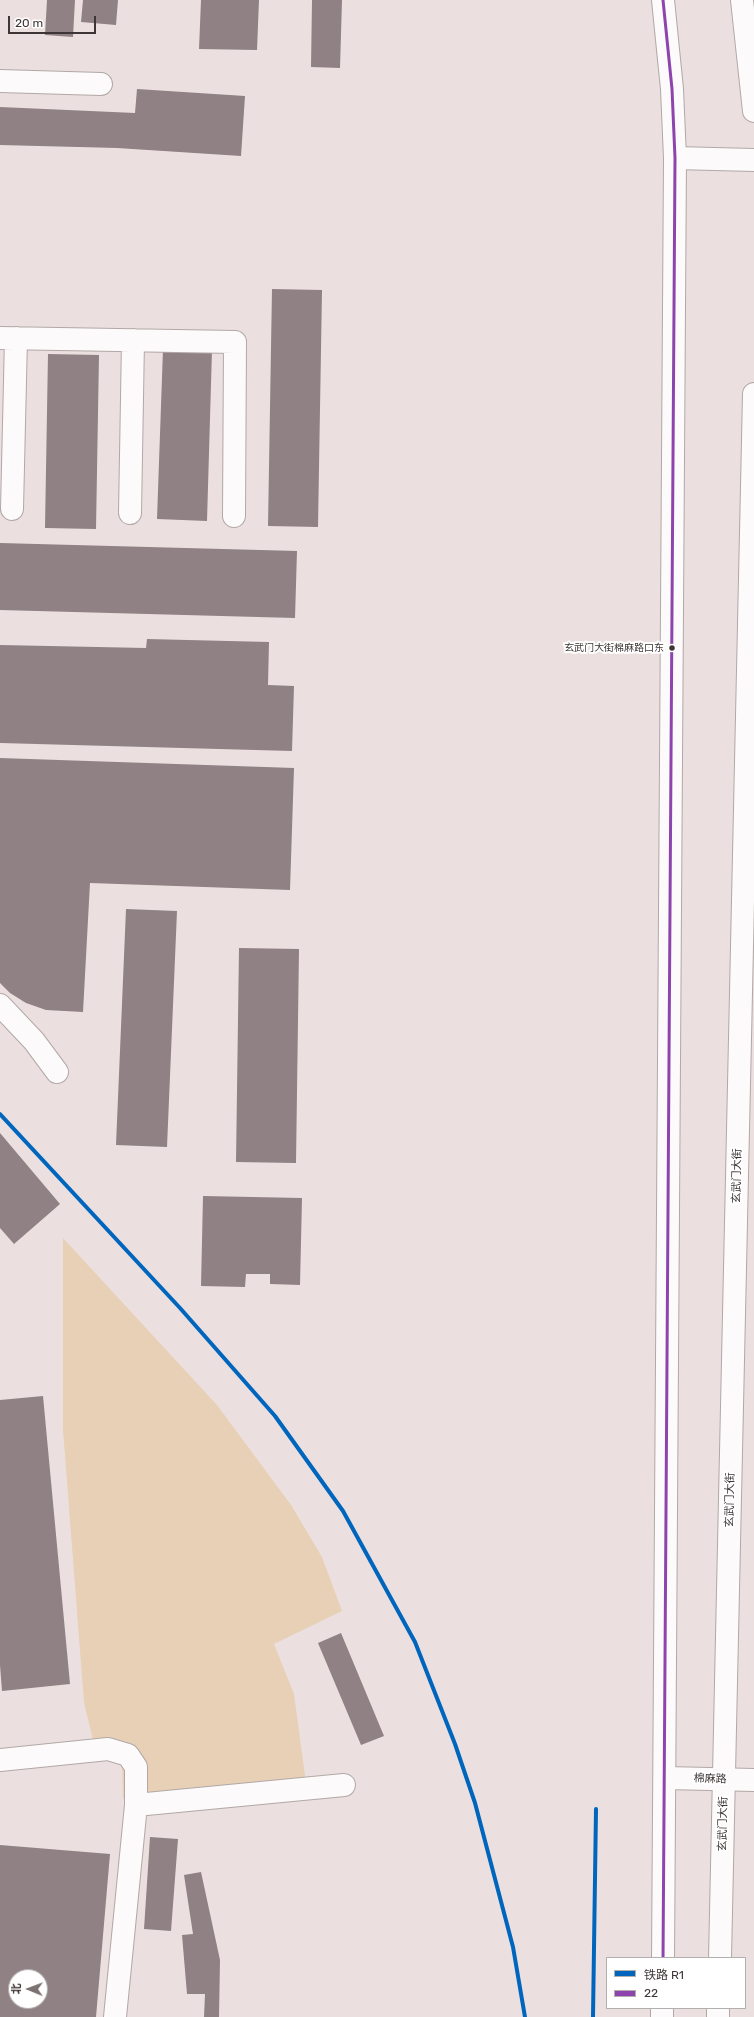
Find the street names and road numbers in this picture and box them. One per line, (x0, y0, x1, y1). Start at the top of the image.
street label: 玄武门大街 (730, 1148, 744, 1204)
street label: 玄武门大街 (723, 1472, 737, 1528)
street label: 棉麻路 (693, 1772, 727, 1786)
street label: 玄武门大街 (716, 1796, 730, 1852)

